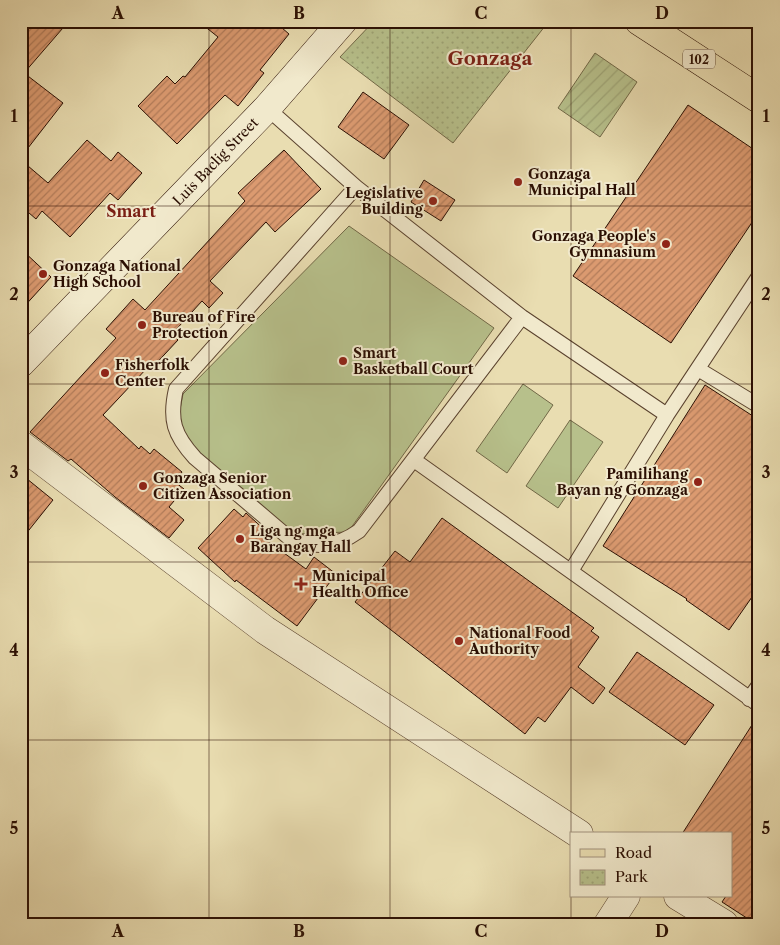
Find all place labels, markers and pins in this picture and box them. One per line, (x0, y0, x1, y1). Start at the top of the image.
place label: Gonzaga Municipal Hall (528, 165, 636, 199)
marker: Gonzaga Municipal Hall (512, 176, 524, 188)
place label: Legislative Building (345, 184, 424, 218)
marker: Legislative Building (427, 195, 439, 207)
place label: Gonzaga People's Gymnasium (532, 227, 656, 261)
marker: Gonzaga People's Gymnasium (660, 238, 672, 250)
place label: Gonzaga National High School (53, 257, 181, 291)
marker: Gonzaga National High School (37, 268, 49, 280)
place label: Bureau of Fire Protection (152, 308, 255, 342)
marker: Bureau of Fire Protection (136, 319, 148, 331)
place label: Smart Basketball Court (353, 344, 474, 378)
marker: Smart Basketball Court (337, 355, 349, 367)
place label: Fisherfolk Center (115, 356, 190, 390)
marker: Fisherfolk Center (99, 367, 111, 379)
place label: Pamilihang Bayan ng Gonzaga (557, 465, 689, 499)
place label: Gonzaga Senior Citizen Association (153, 469, 292, 503)
marker: Pamilihang Bayan ng Gonzaga (692, 476, 704, 488)
marker: Gonzaga Senior Citizen Association (137, 480, 149, 492)
place label: Liga ng mga Barangay Hall (250, 522, 351, 556)
marker: Liga ng mga Barangay Hall (234, 533, 246, 545)
place label: Municipal Health Office (312, 567, 408, 601)
marker: Municipal Health Office (294, 577, 308, 591)
place label: National Food Authority (468, 624, 571, 658)
marker: National Food Authority (453, 635, 465, 647)

